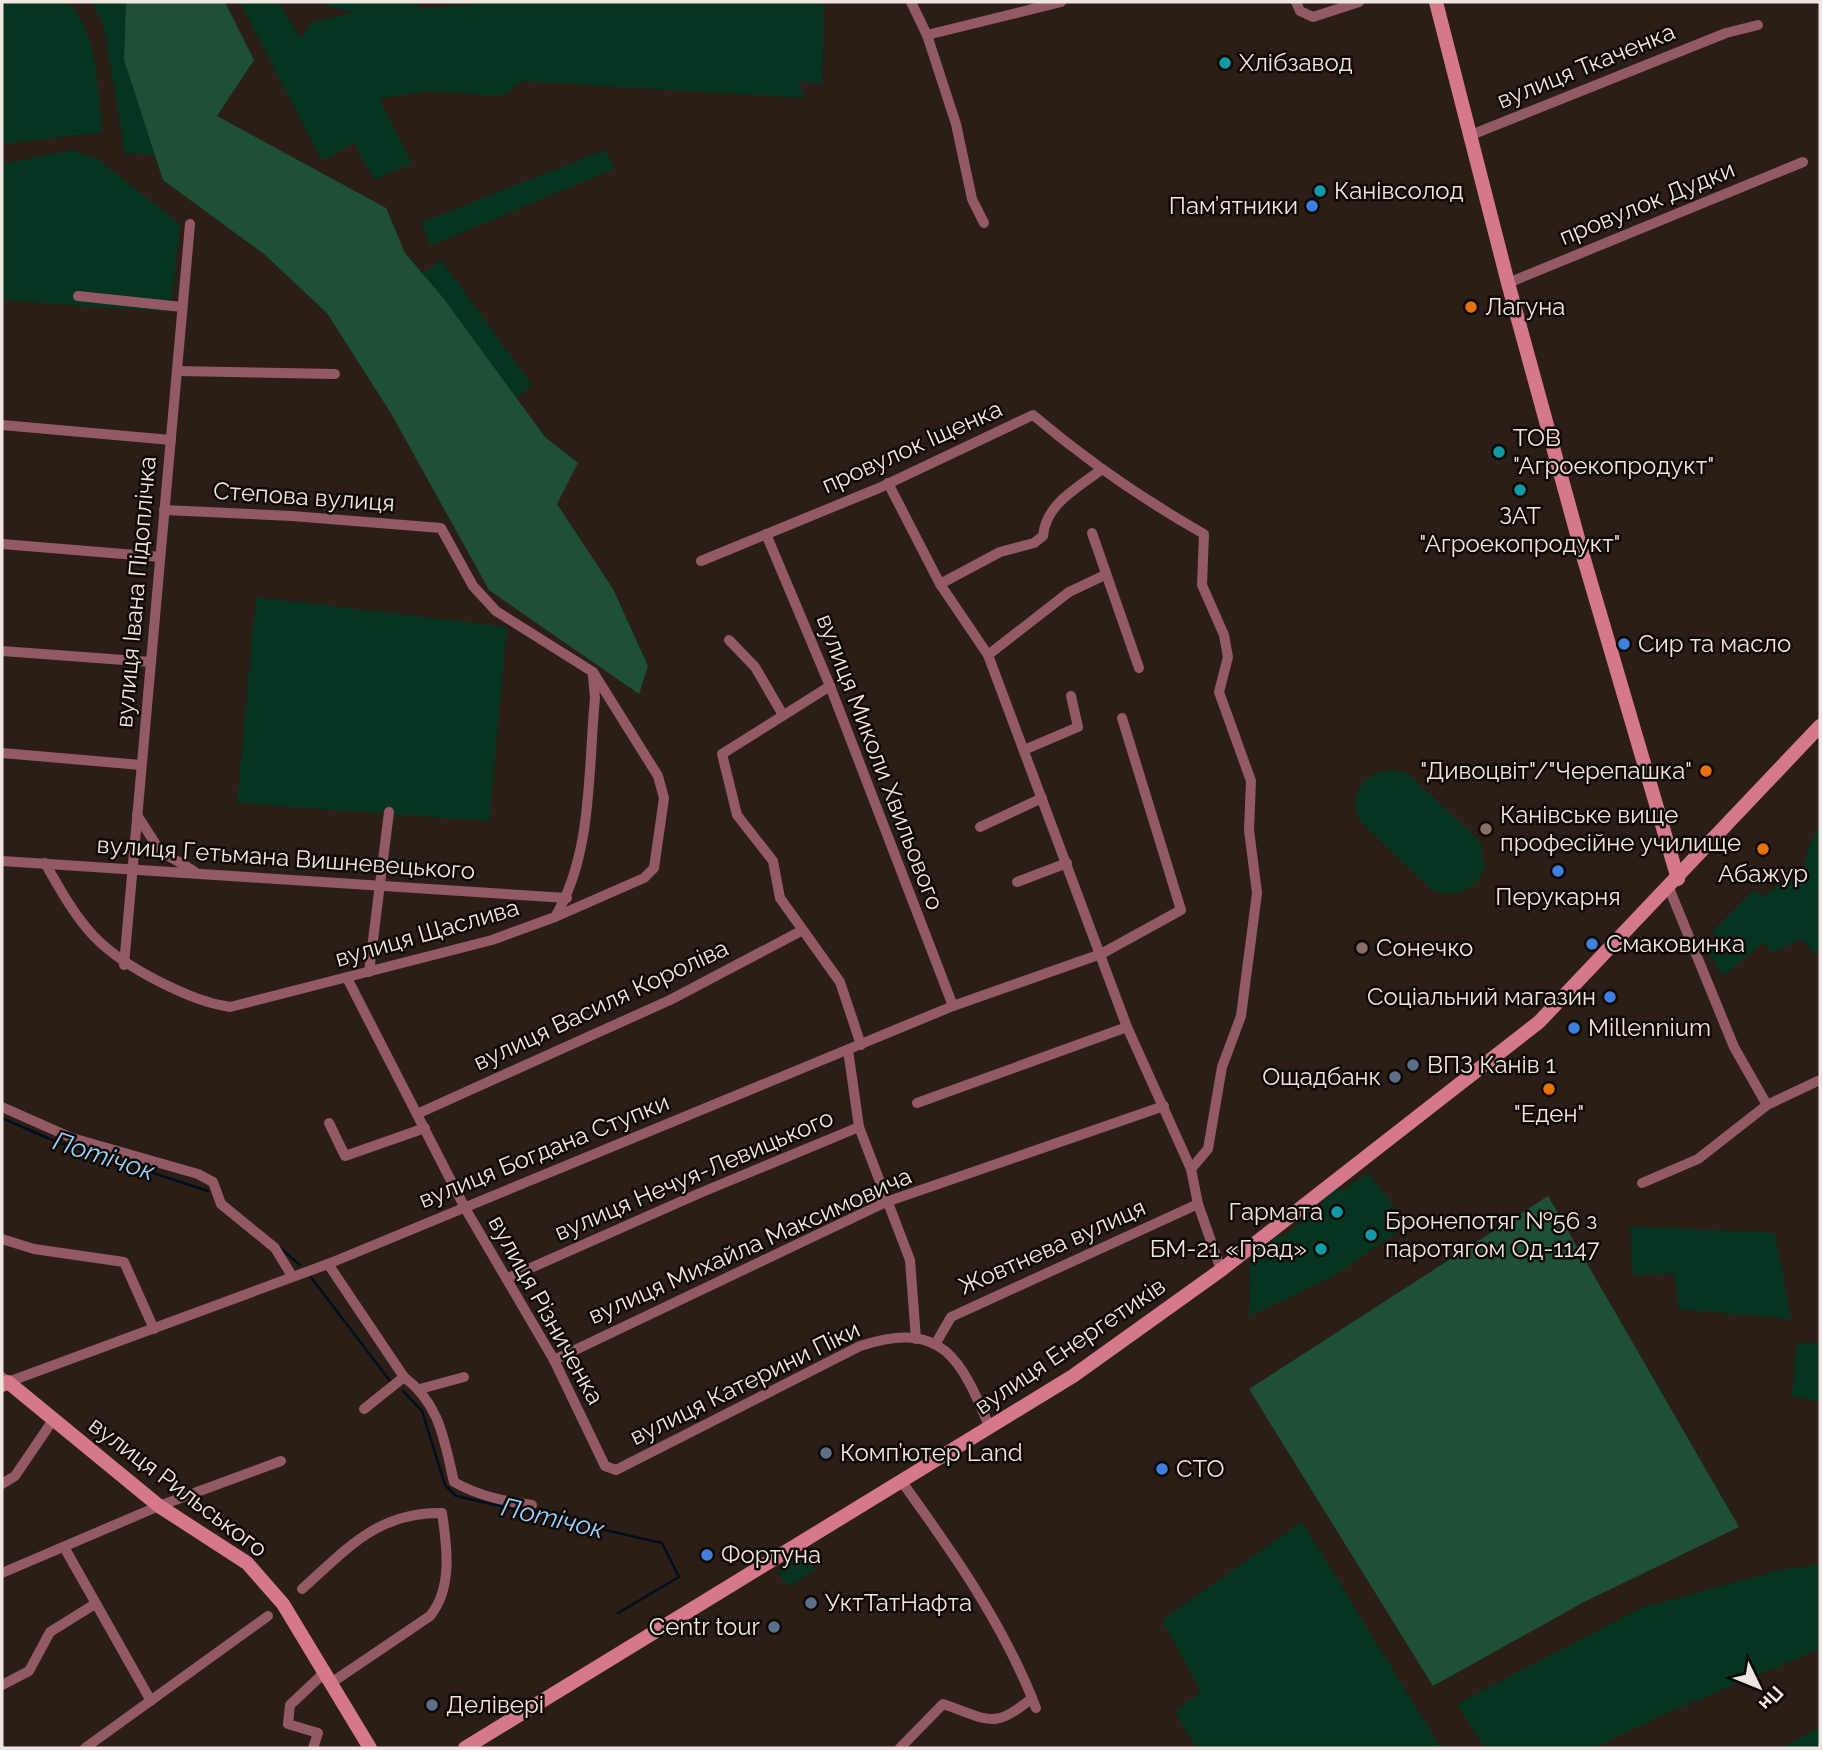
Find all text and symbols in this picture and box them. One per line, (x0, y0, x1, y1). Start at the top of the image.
street label: вулиця Ткаченка (1493, 17, 1679, 114)
place label: Хлібзавод (1239, 48, 1353, 77)
marker: Хлібзавод (1217, 55, 1233, 71)
street label: провулок Дудки (1555, 154, 1739, 251)
place label: Канівсолод (1334, 176, 1464, 205)
marker: Канівсолод (1312, 183, 1328, 199)
place label: Пам’ятники (1169, 191, 1298, 220)
marker: Пам’ятники (1304, 198, 1320, 214)
place label: Лагуна (1485, 292, 1565, 321)
marker: Лагуна (1463, 299, 1479, 315)
street label: провулок Іщенка (817, 394, 1006, 499)
place label: ТОВ "Агроекопродукт" (1513, 423, 1714, 480)
marker: ТОВ "Агроекопродукт" (1491, 444, 1507, 460)
street label: вулиця Івана Підоплічка (109, 455, 162, 729)
street label: Степова вулиця (212, 476, 396, 517)
marker: ЗАТ "Агроекопродукт" (1512, 482, 1528, 498)
place label: ЗАТ "Агроекопродукт" (1419, 501, 1621, 558)
street label: вулиця Миколи Хвильового (811, 610, 950, 914)
place label: Сир та масло (1638, 629, 1791, 658)
marker: Сир та масло (1616, 636, 1632, 652)
place label: "Дивоцвіт"/"Черепашка" (1420, 756, 1692, 785)
marker: "Дивоцвіт"/"Черепашка" (1698, 763, 1714, 779)
place label: Канівське вище професійне училище (1500, 800, 1741, 857)
marker: Канівське вище професійне училище (1478, 821, 1494, 837)
street label: вулиця Гетьмана Вишневецького (96, 830, 476, 885)
marker: Абажур (1755, 841, 1771, 857)
place label: Абажур (1718, 859, 1808, 888)
marker: Перукарня (1550, 863, 1566, 879)
place label: Перукарня (1495, 882, 1621, 911)
street label: вулиця Щаслива (332, 892, 522, 973)
place label: Смаковинка (1606, 929, 1745, 958)
street label: вулиця Василя Короліва (469, 933, 733, 1076)
place label: Сонечко (1376, 933, 1473, 962)
marker: Смаковинка (1584, 936, 1600, 952)
marker: Сонечко (1354, 940, 1370, 956)
place label: Соціальний магазин (1367, 982, 1596, 1011)
marker: Соціальний магазин (1602, 989, 1618, 1005)
place label: Millennium (1588, 1013, 1711, 1042)
marker: Millennium (1566, 1020, 1582, 1036)
place label: ВПЗ Канів 1 (1427, 1050, 1556, 1079)
marker: ВПЗ Канів 1 (1405, 1057, 1421, 1073)
place label: Ощадбанк (1262, 1062, 1381, 1091)
marker: Ощадбанк (1387, 1069, 1403, 1085)
marker: "Еден" (1541, 1081, 1557, 1097)
street label: вулиця Богдана Ступки (414, 1087, 673, 1214)
place label: "Еден" (1514, 1099, 1584, 1128)
street label: вулиця Нечуя-Левицького (550, 1103, 838, 1247)
water label: Потічок (50, 1126, 158, 1186)
street label: вулиця Михайла Максимовича (584, 1161, 916, 1330)
street label: Жовтнева вулиця (954, 1192, 1150, 1301)
place label: Гармата (1229, 1197, 1323, 1226)
marker: Гармата (1329, 1204, 1345, 1220)
place label: Бронепотяг №56 з паротягом Од-1147 (1385, 1206, 1600, 1263)
street label: вулиця Різниченка (482, 1210, 610, 1409)
marker: Бронепотяг №56 з паротягом Од-1147 (1363, 1227, 1379, 1243)
place label: БМ-21 «Град» (1150, 1234, 1307, 1263)
marker: БМ-21 «Град» (1313, 1241, 1329, 1257)
street label: вулиця Енергетиків (969, 1271, 1171, 1420)
street label: вулиця Катерини Піки (625, 1314, 865, 1451)
street label: вулиця Рильського (83, 1410, 273, 1563)
place label: Комп’ютер Land (840, 1438, 1023, 1467)
marker: Комп’ютер Land (818, 1445, 834, 1461)
place label: СТО (1176, 1454, 1225, 1483)
marker: СТО (1154, 1461, 1170, 1477)
water label: Потічок (499, 1492, 607, 1544)
place label: Фортуна (721, 1540, 821, 1569)
marker: Фортуна (699, 1547, 715, 1563)
place label: УктТатНафта (825, 1588, 972, 1617)
marker: УктТатНафта (803, 1595, 819, 1611)
place label: Centr tour (649, 1612, 761, 1641)
marker: Centr tour (766, 1619, 782, 1635)
north arrow (1724, 1652, 1794, 1722)
text: Пн (1755, 1682, 1788, 1715)
place label: Делівері (446, 1690, 544, 1719)
marker: Делівері (424, 1697, 440, 1713)

